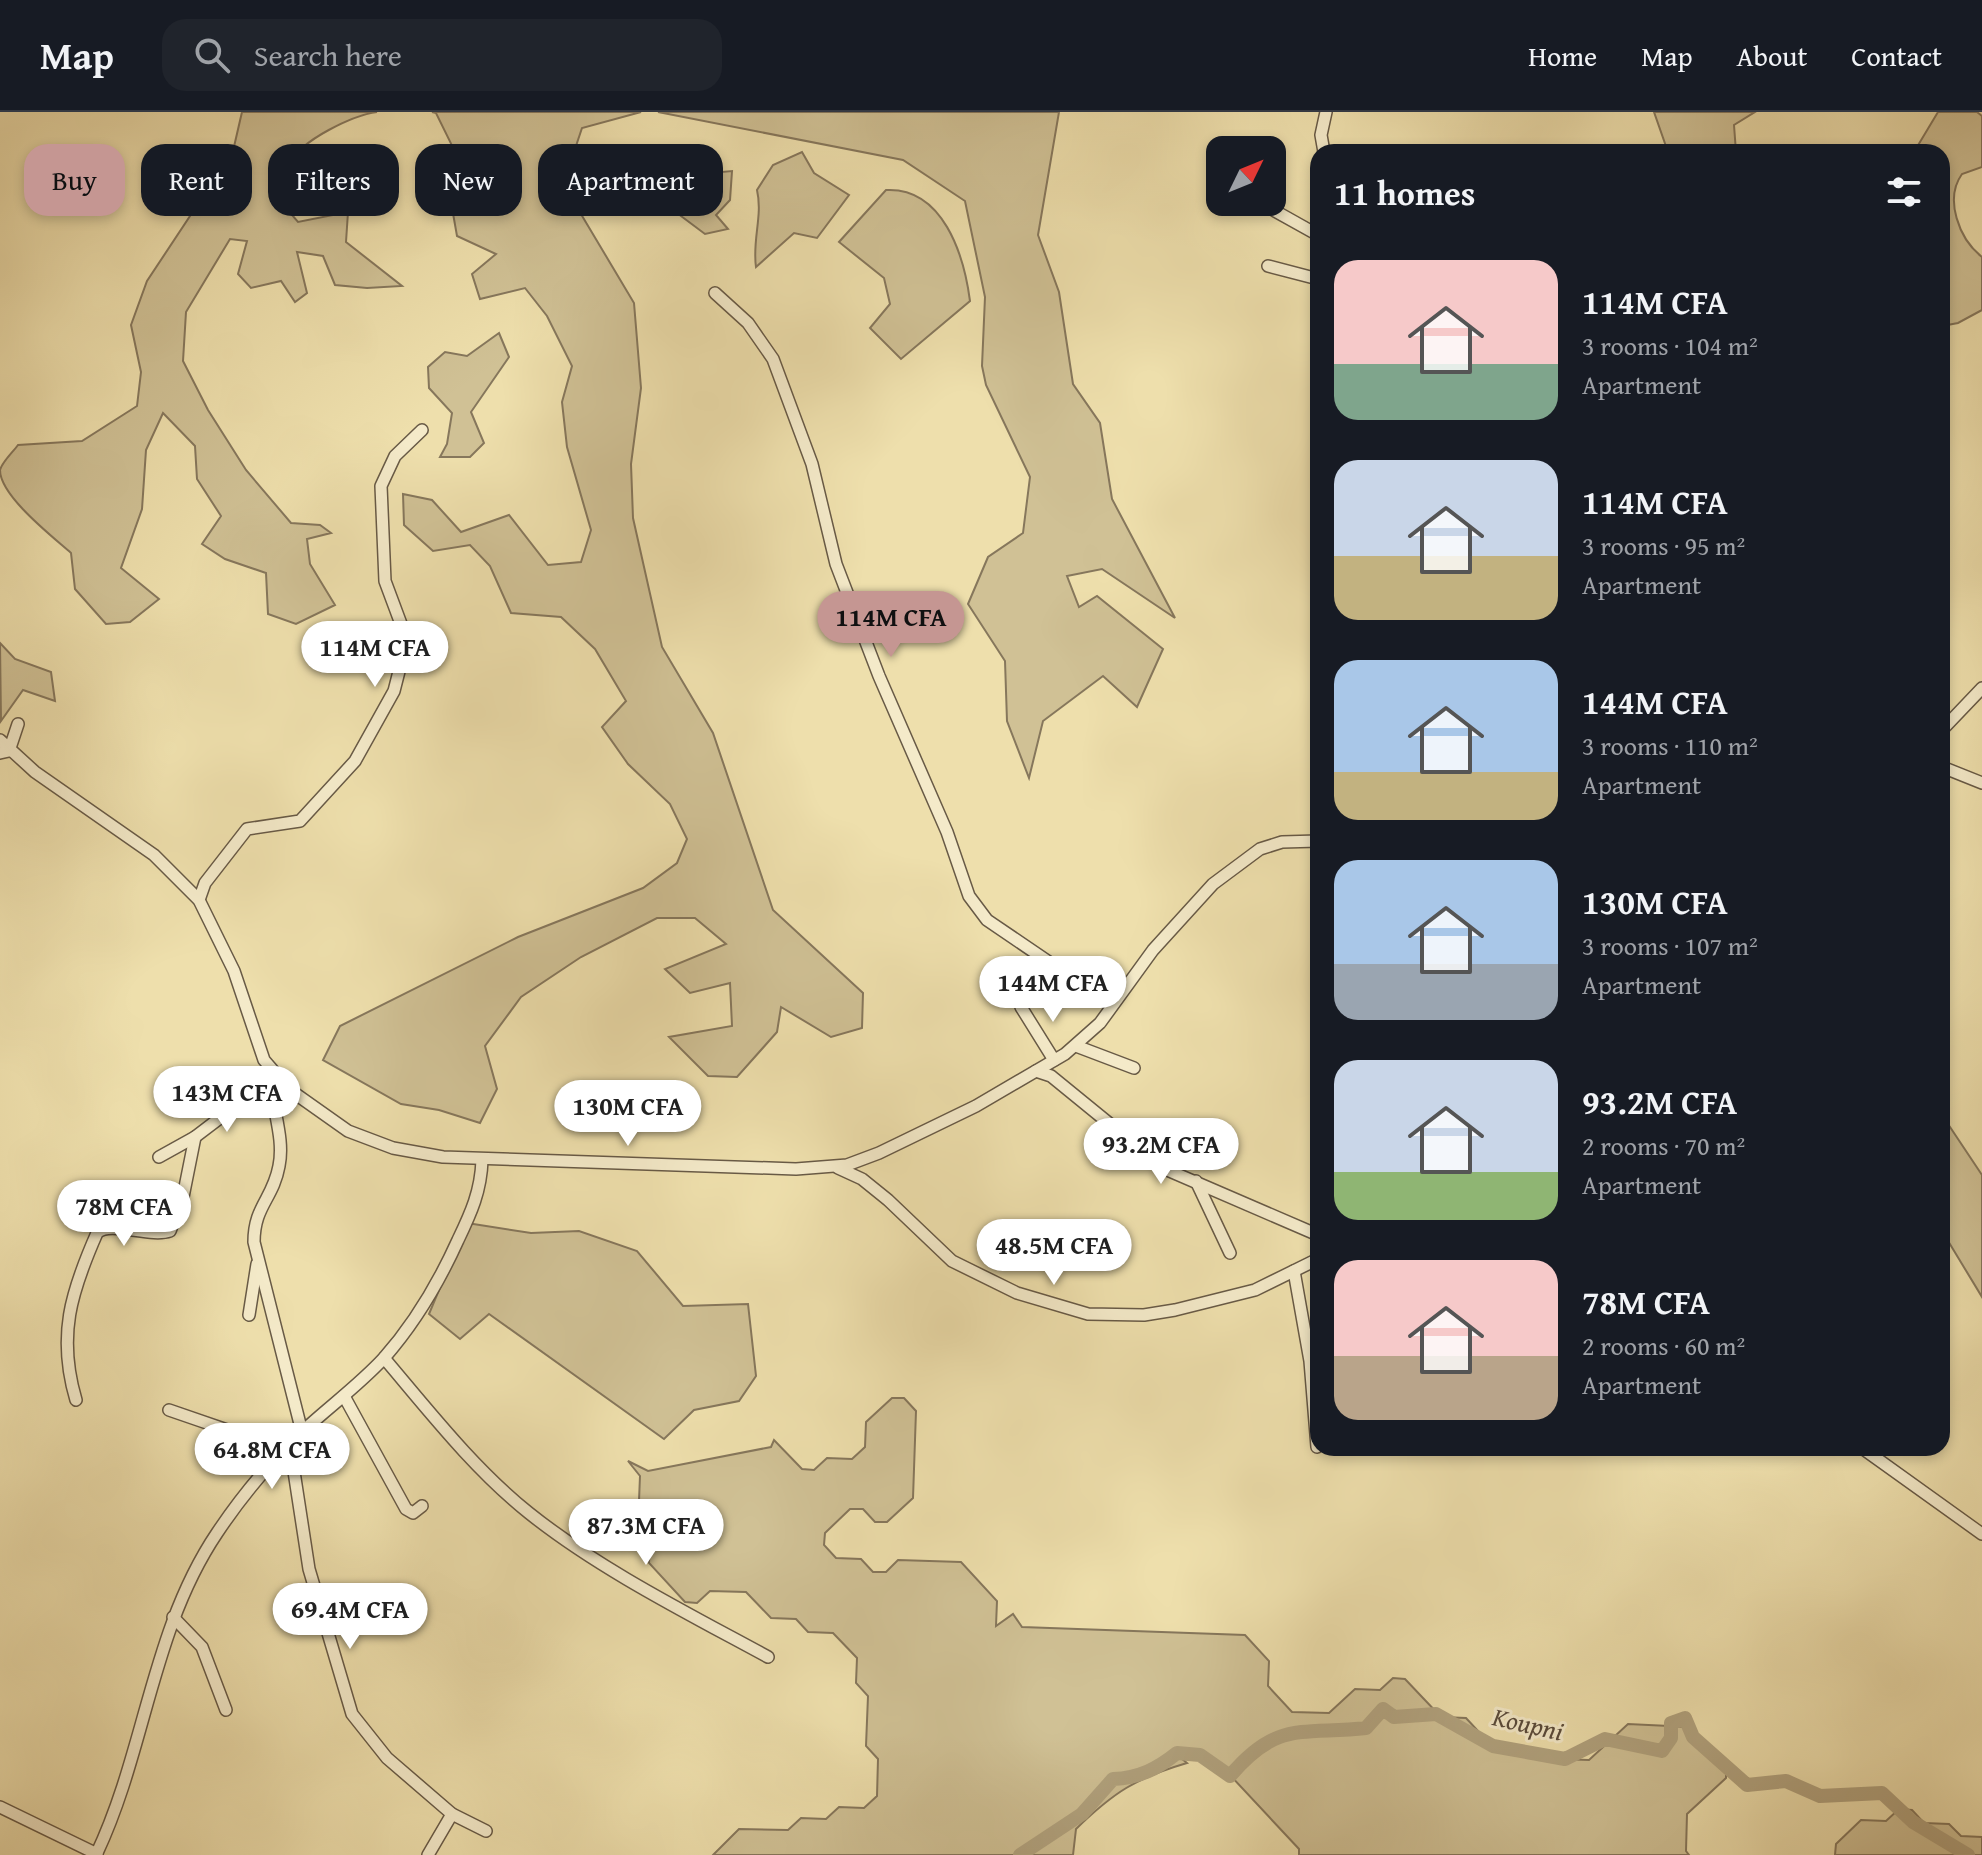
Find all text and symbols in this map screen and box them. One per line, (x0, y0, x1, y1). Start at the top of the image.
search box (162, 19, 722, 91)
text: Map (40, 27, 114, 83)
icon: search (190, 33, 234, 77)
text: Search here (254, 33, 402, 77)
text: Home (1528, 35, 1597, 76)
text: Map (1641, 35, 1693, 76)
text: About (1737, 35, 1807, 76)
text: Contact (1851, 35, 1942, 76)
north arrow (1206, 136, 1286, 216)
map controls (1206, 136, 1286, 216)
chip: Buy (24, 144, 125, 216)
chip: Rent (141, 144, 252, 216)
chip: Filters (268, 144, 399, 216)
chip: New (415, 144, 522, 216)
chip: Apartment (538, 144, 723, 216)
text: 11 homes (1334, 168, 1475, 217)
icon: filters (1882, 170, 1926, 214)
text: 114M CFA (1582, 277, 1728, 326)
icon: home (1398, 292, 1494, 388)
text: 3 rooms · 104 m² (1582, 326, 1758, 365)
text: Apartment (1582, 365, 1701, 404)
text: 114M CFA (1582, 477, 1728, 526)
icon: home (1398, 492, 1494, 588)
text: 3 rooms · 95 m² (1582, 526, 1745, 565)
text: Apartment (1582, 565, 1701, 604)
pin: 114M CFA (808, 591, 974, 659)
text: 114M CFA (835, 597, 947, 636)
pin: 114M CFA (292, 621, 458, 689)
text: 114M CFA (319, 627, 431, 666)
text: 144M CFA (1582, 677, 1728, 726)
icon: home (1398, 692, 1494, 788)
text: 3 rooms · 110 m² (1582, 726, 1758, 765)
text: Apartment (1582, 765, 1701, 804)
text: 130M CFA (1582, 877, 1728, 926)
icon: home (1398, 892, 1494, 988)
text: 3 rooms · 107 m² (1582, 926, 1758, 965)
pin: 144M CFA (970, 956, 1136, 1024)
text: 144M CFA (997, 962, 1109, 1001)
text: Apartment (1582, 965, 1701, 1004)
pin: 143M CFA (144, 1066, 310, 1134)
text: 143M CFA (171, 1072, 283, 1111)
text: 93.2M CFA (1582, 1077, 1737, 1126)
pin: 130M CFA (545, 1080, 711, 1148)
text: 130M CFA (572, 1086, 684, 1125)
icon: home (1398, 1092, 1494, 1188)
pin: 93.2M CFA (1069, 1118, 1253, 1186)
text: 93.2M CFA (1102, 1124, 1220, 1163)
text: 2 rooms · 70 m² (1582, 1126, 1745, 1165)
text: Apartment (1582, 1165, 1701, 1204)
pin: 78M CFA (50, 1180, 198, 1248)
text: 78M CFA (75, 1186, 173, 1225)
pin: 48.5M CFA (962, 1219, 1146, 1287)
text: 48.5M CFA (995, 1225, 1113, 1264)
text: 78M CFA (1582, 1277, 1710, 1326)
icon: home (1398, 1292, 1494, 1388)
text: 2 rooms · 60 m² (1582, 1326, 1745, 1365)
text: Apartment (1582, 1365, 1701, 1404)
pin: 64.8M CFA (180, 1423, 364, 1491)
text: 64.8M CFA (213, 1429, 331, 1468)
pin: 87.3M CFA (554, 1499, 738, 1567)
text: 87.3M CFA (587, 1505, 705, 1544)
pin: 69.4M CFA (258, 1583, 442, 1651)
text: 69.4M CFA (291, 1589, 409, 1628)
water label: Koupni (1488, 1696, 1568, 1751)

